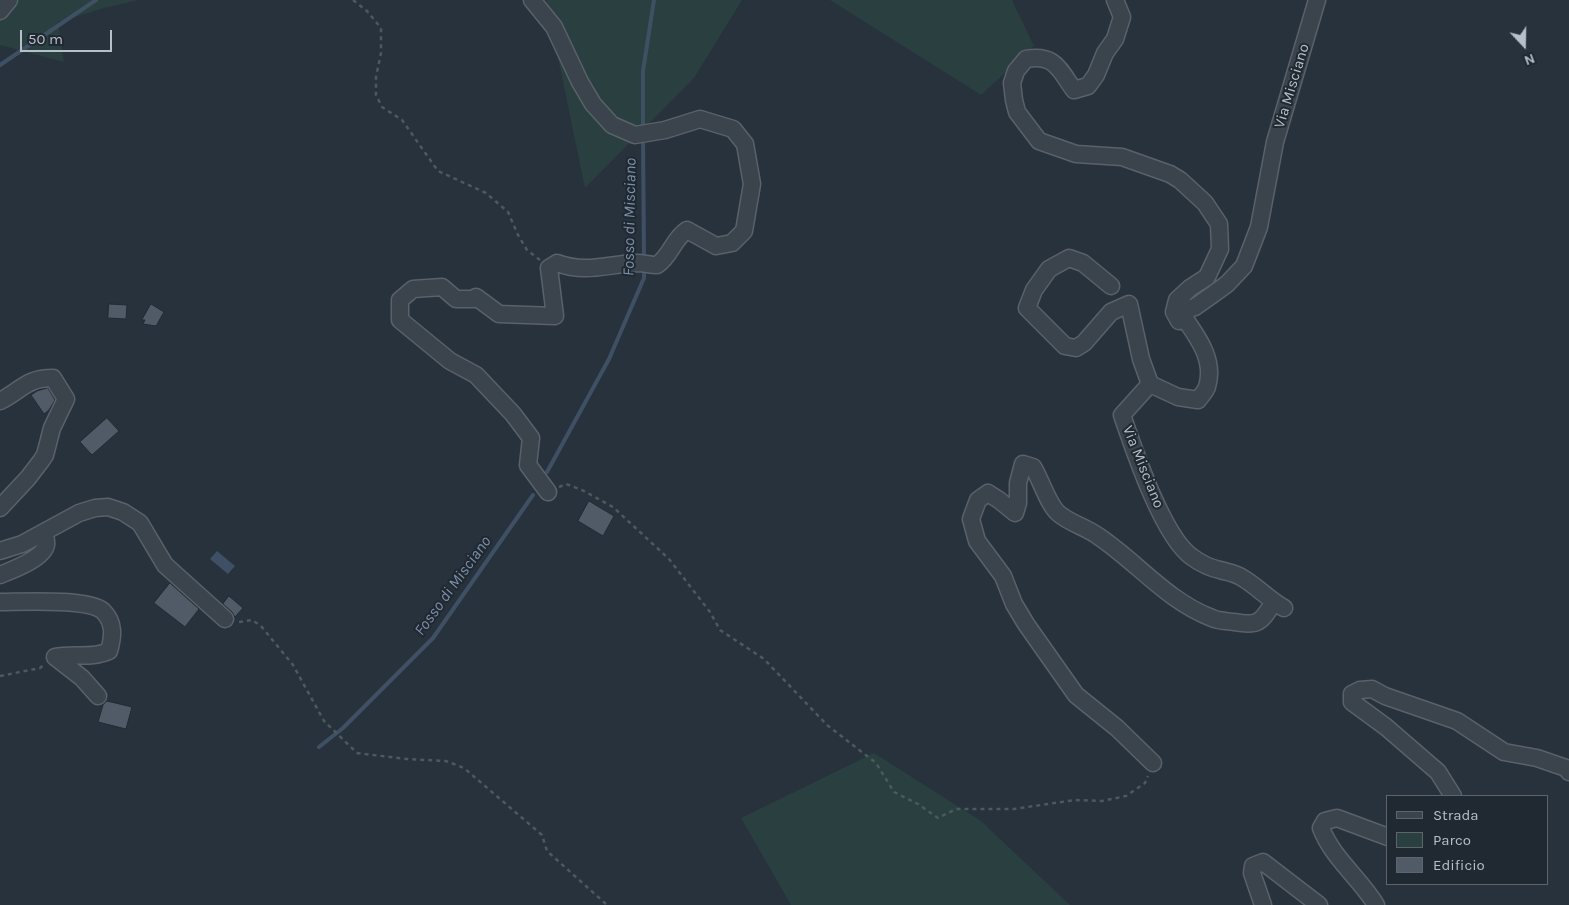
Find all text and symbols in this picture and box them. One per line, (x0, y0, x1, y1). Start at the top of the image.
scale bar (22, 20, 115, 52)
north arrow (1499, 20, 1549, 70)
text: 50 m (28, 30, 63, 48)
street label: Via Misciano (1271, 42, 1313, 130)
text: N (1522, 50, 1537, 69)
water label: Fosso di Misciano (619, 158, 641, 276)
street label: Via Misciano (1118, 423, 1168, 511)
water label: Fosso di Misciano (411, 533, 495, 639)
legend (1386, 795, 1549, 885)
text: Strada (1433, 806, 1479, 824)
text: Parco (1433, 831, 1471, 849)
text: Edificio (1433, 856, 1485, 874)

